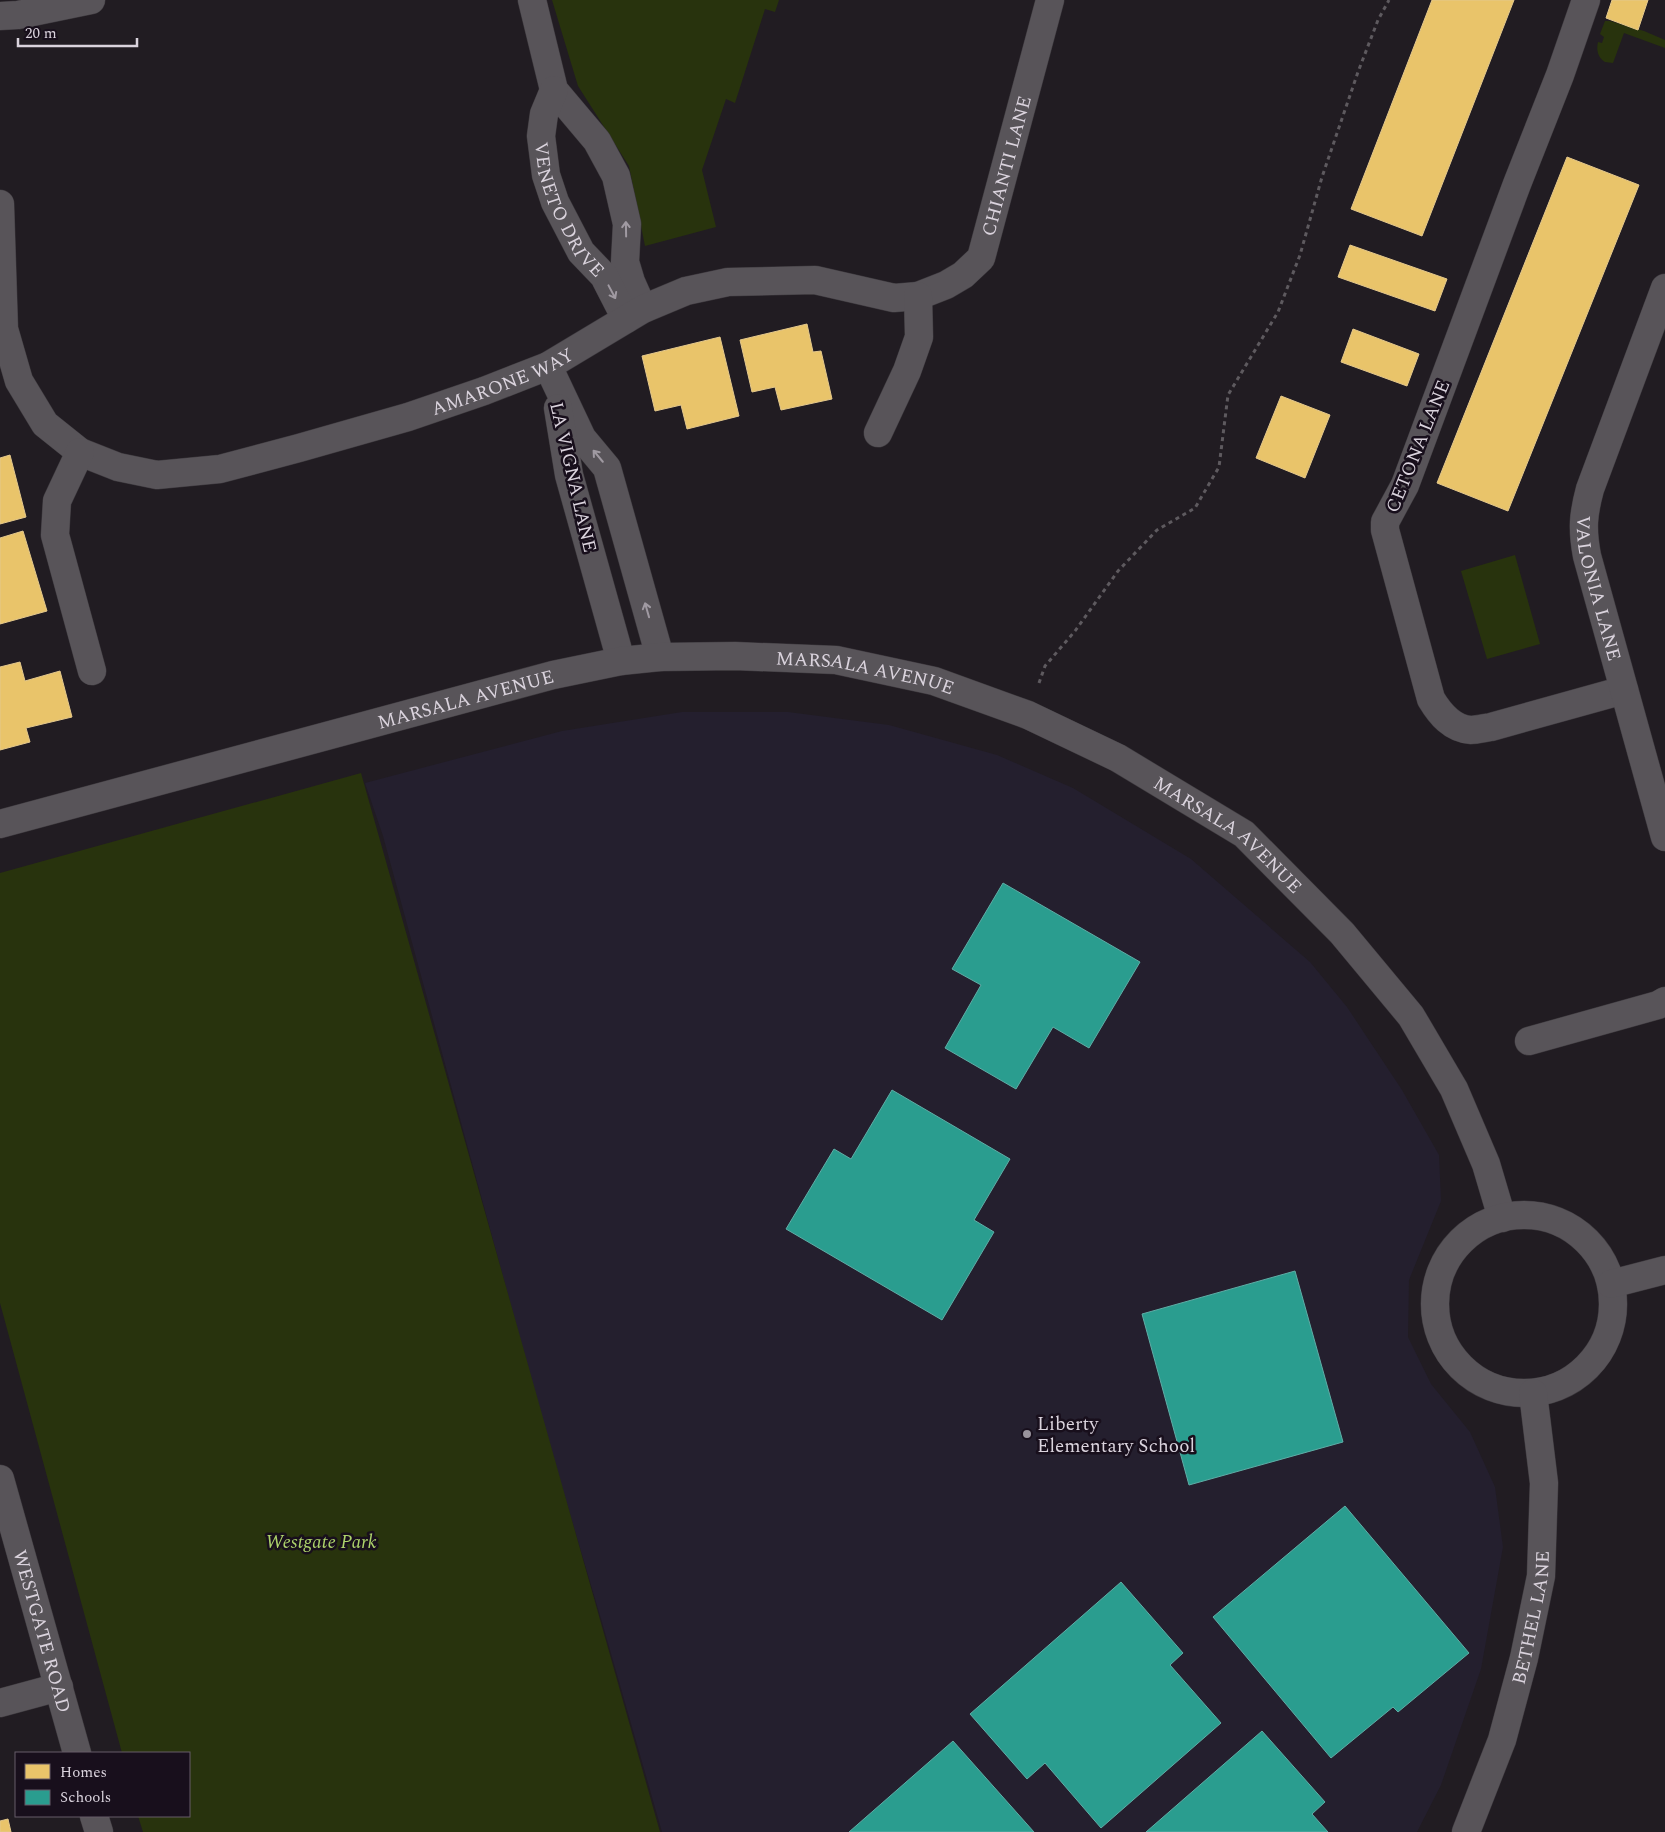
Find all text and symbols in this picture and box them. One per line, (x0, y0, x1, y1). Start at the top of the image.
scale bar (18, 15, 136, 47)
text: 20 m (25, 22, 57, 45)
street label: CHIANTI LANE (975, 93, 1040, 239)
street label: VENETO DRIVE (526, 140, 611, 284)
one-way arrow (621, 221, 631, 237)
one-way arrow (608, 284, 617, 299)
street label: AMARONE WAY (428, 341, 580, 424)
street label: CETONA LANE (1378, 376, 1458, 517)
street label: LA VIGNA LANE (541, 399, 604, 555)
one-way arrow (592, 450, 603, 463)
street label: VALONIA LANE (1568, 515, 1628, 664)
one-way arrow (642, 602, 651, 618)
street label: MARSALA AVENUE (775, 645, 958, 703)
street label: MARSALA AVENUE (374, 662, 557, 738)
street label: MARSALA AVENUE (1147, 769, 1308, 901)
place label: Liberty Elementary School (1037, 1410, 1195, 1461)
marker: Liberty Elementary School (1021, 1428, 1033, 1440)
park label: Westgate Park (265, 1528, 377, 1557)
street label: WESTGATE ROAD (5, 1547, 78, 1716)
street label: BETHEL LANE (1505, 1550, 1558, 1688)
legend (15, 1752, 190, 1817)
text: Homes (60, 1761, 107, 1784)
text: Schools (60, 1786, 111, 1809)

